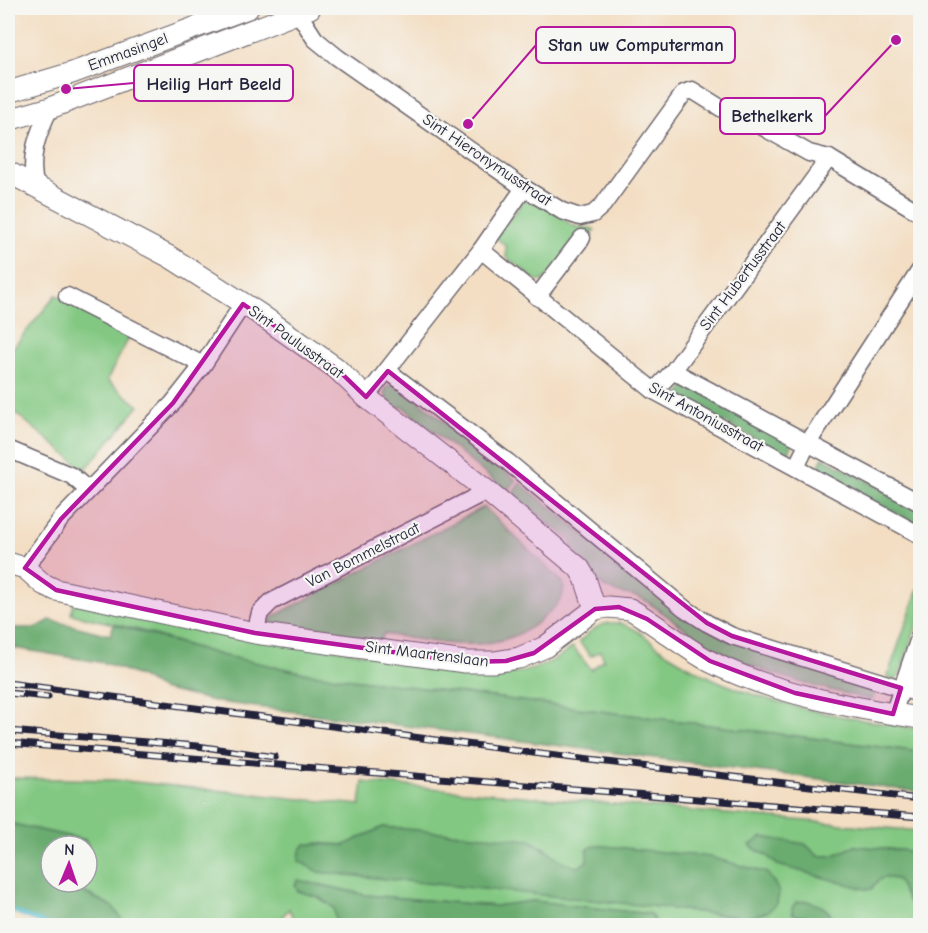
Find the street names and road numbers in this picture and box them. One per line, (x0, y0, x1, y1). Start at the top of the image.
street label: Emmasingel (86, 29, 170, 75)
street label: Sint Hieronymusstraat (419, 110, 555, 210)
street label: Sint Hubertusstraat (696, 218, 790, 334)
street label: Sint Paulusstraat (245, 302, 347, 383)
street label: Sint Antoniusstraat (646, 378, 767, 456)
street label: Van Bommelstraat (303, 518, 423, 591)
street label: Sint Maartenslaan (364, 638, 490, 670)

